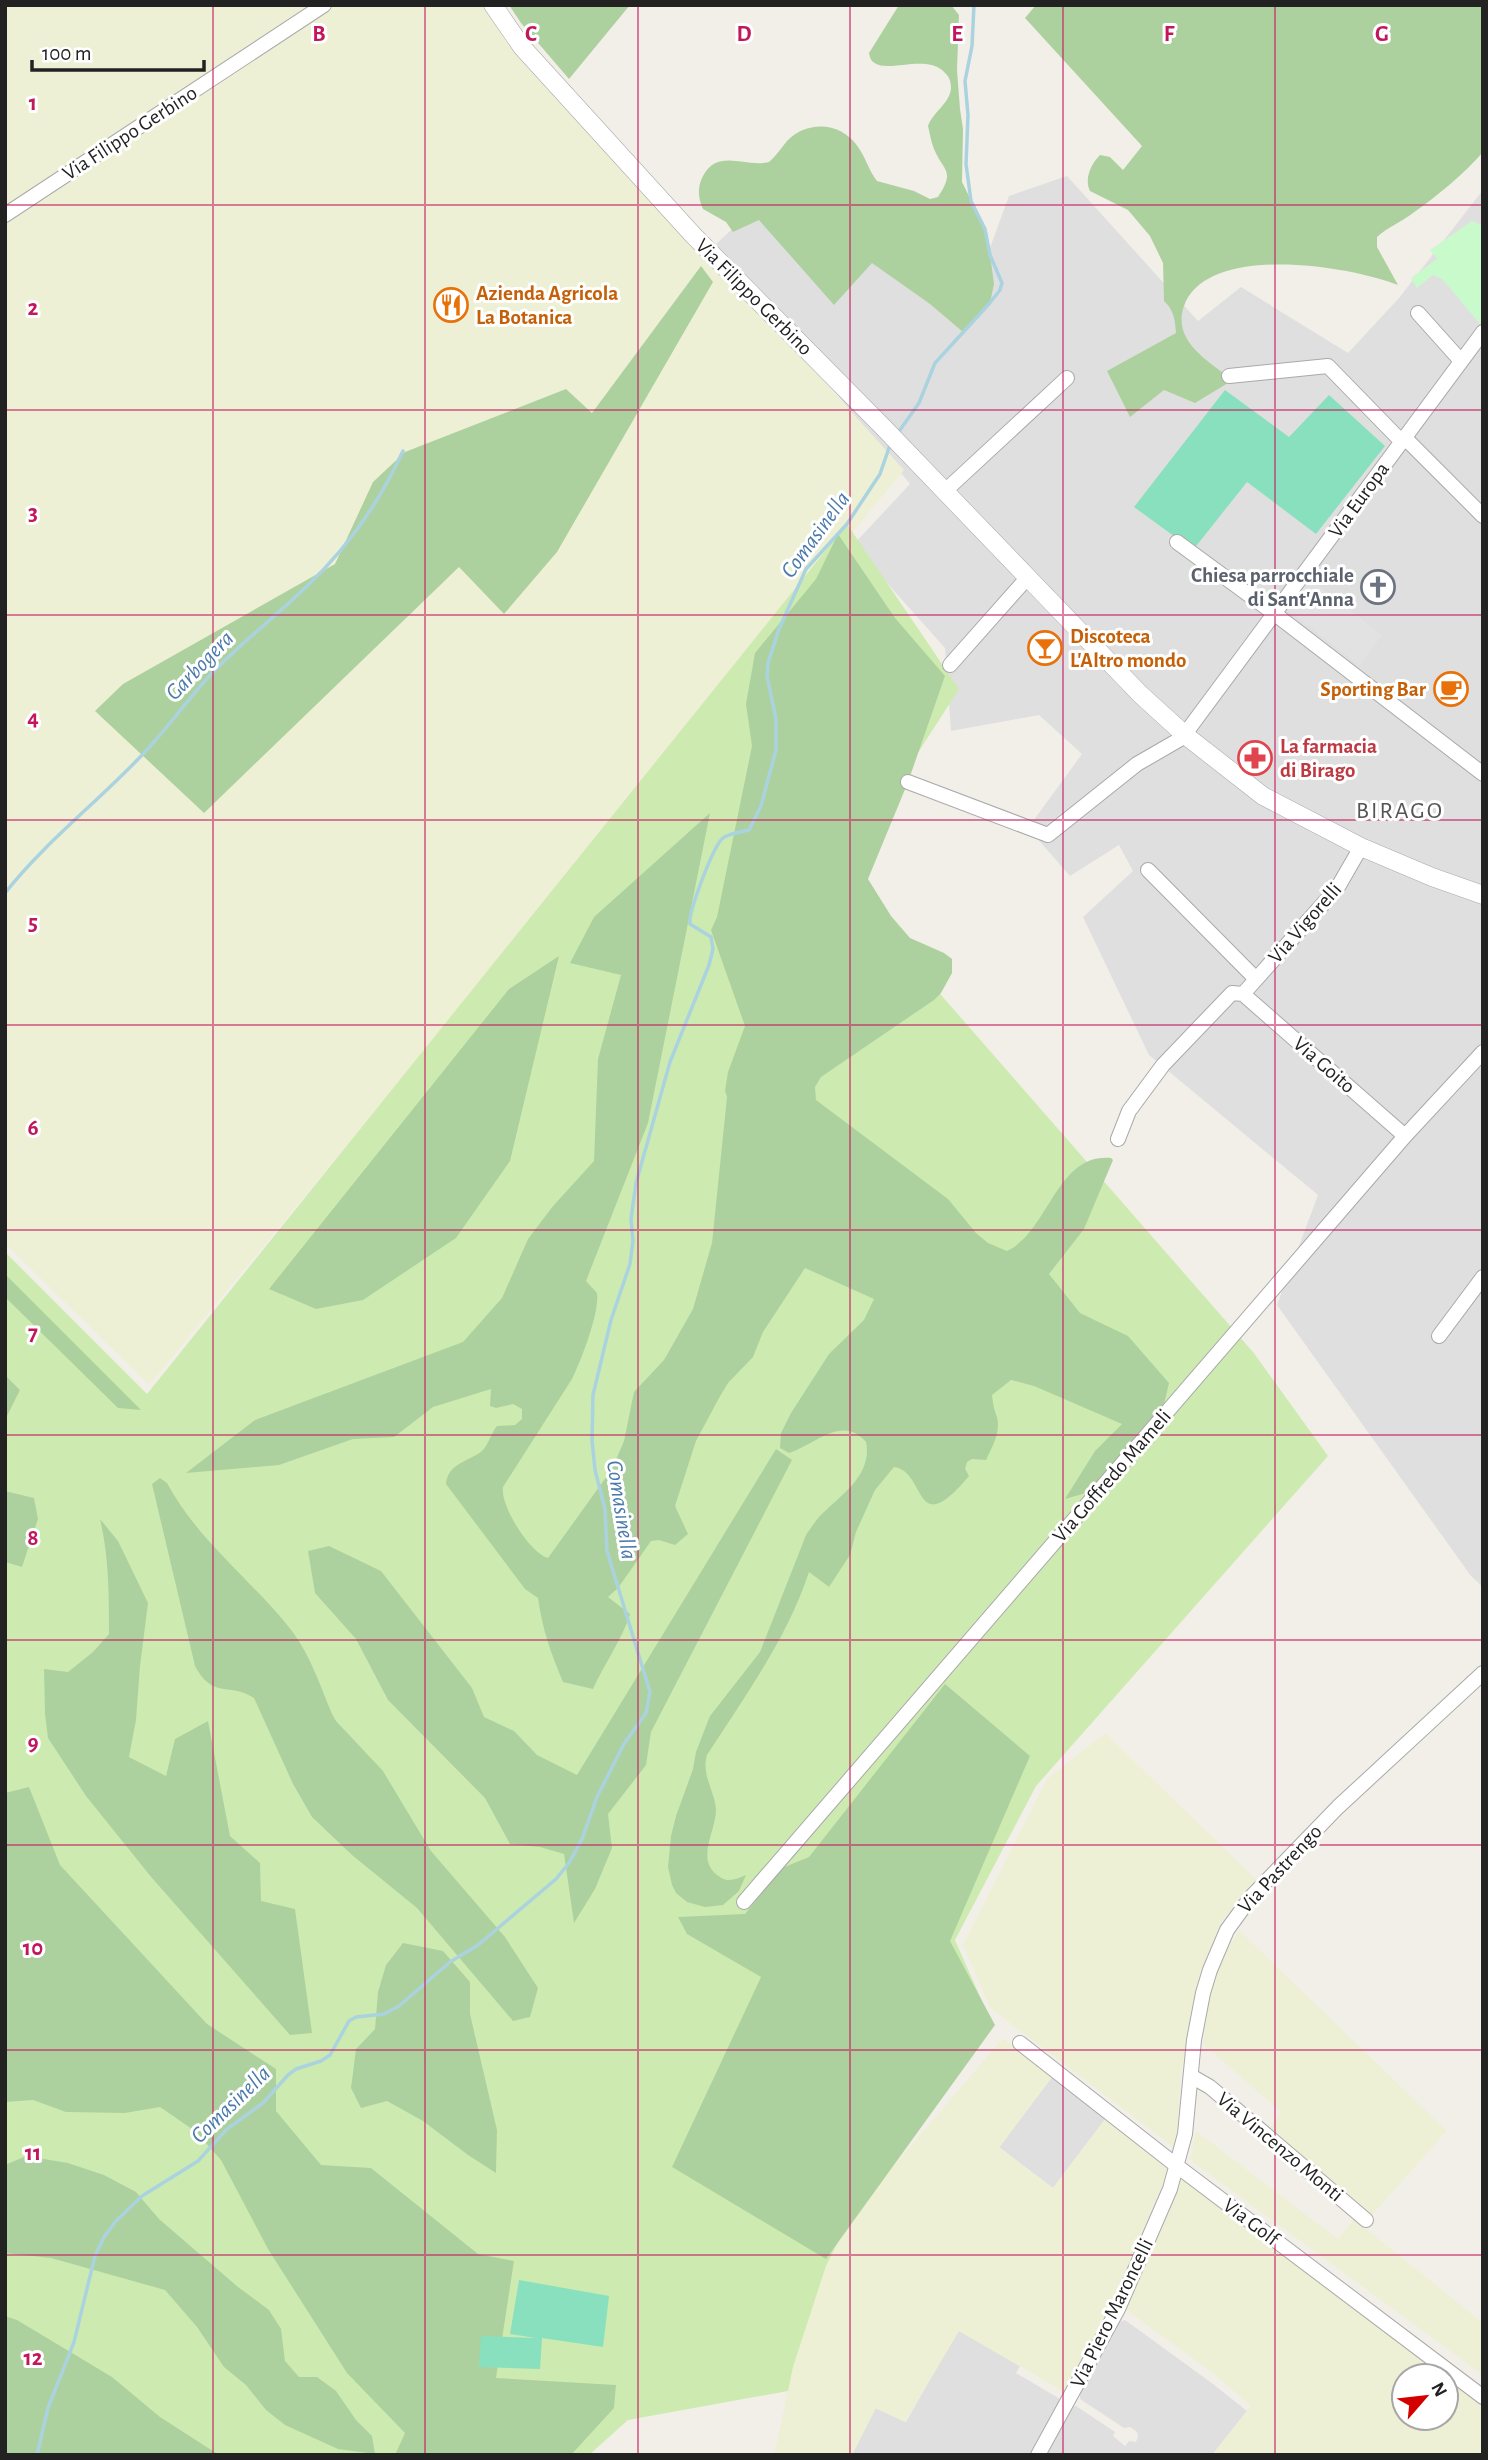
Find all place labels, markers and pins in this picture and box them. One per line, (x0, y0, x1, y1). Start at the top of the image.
place label: Azienda Agricola La Botanica (476, 283, 618, 328)
restaurant icon: Azienda Agricola La Botanica (432, 286, 470, 324)
place label: Chiesa parrocchiale di Sant'Anna (1191, 565, 1354, 610)
church icon: Chiesa parrocchiale di Sant'Anna (1359, 568, 1397, 606)
place label: Discoteca L'Altro mondo (1070, 626, 1186, 671)
bar icon: Discoteca L'Altro mondo (1026, 629, 1064, 667)
cafe icon: Sporting Bar (1432, 670, 1470, 708)
place label: Sporting Bar (1320, 679, 1427, 700)
place label: La farmacia di Birago (1280, 736, 1377, 781)
pharmacy icon: La farmacia di Birago (1236, 739, 1274, 777)

